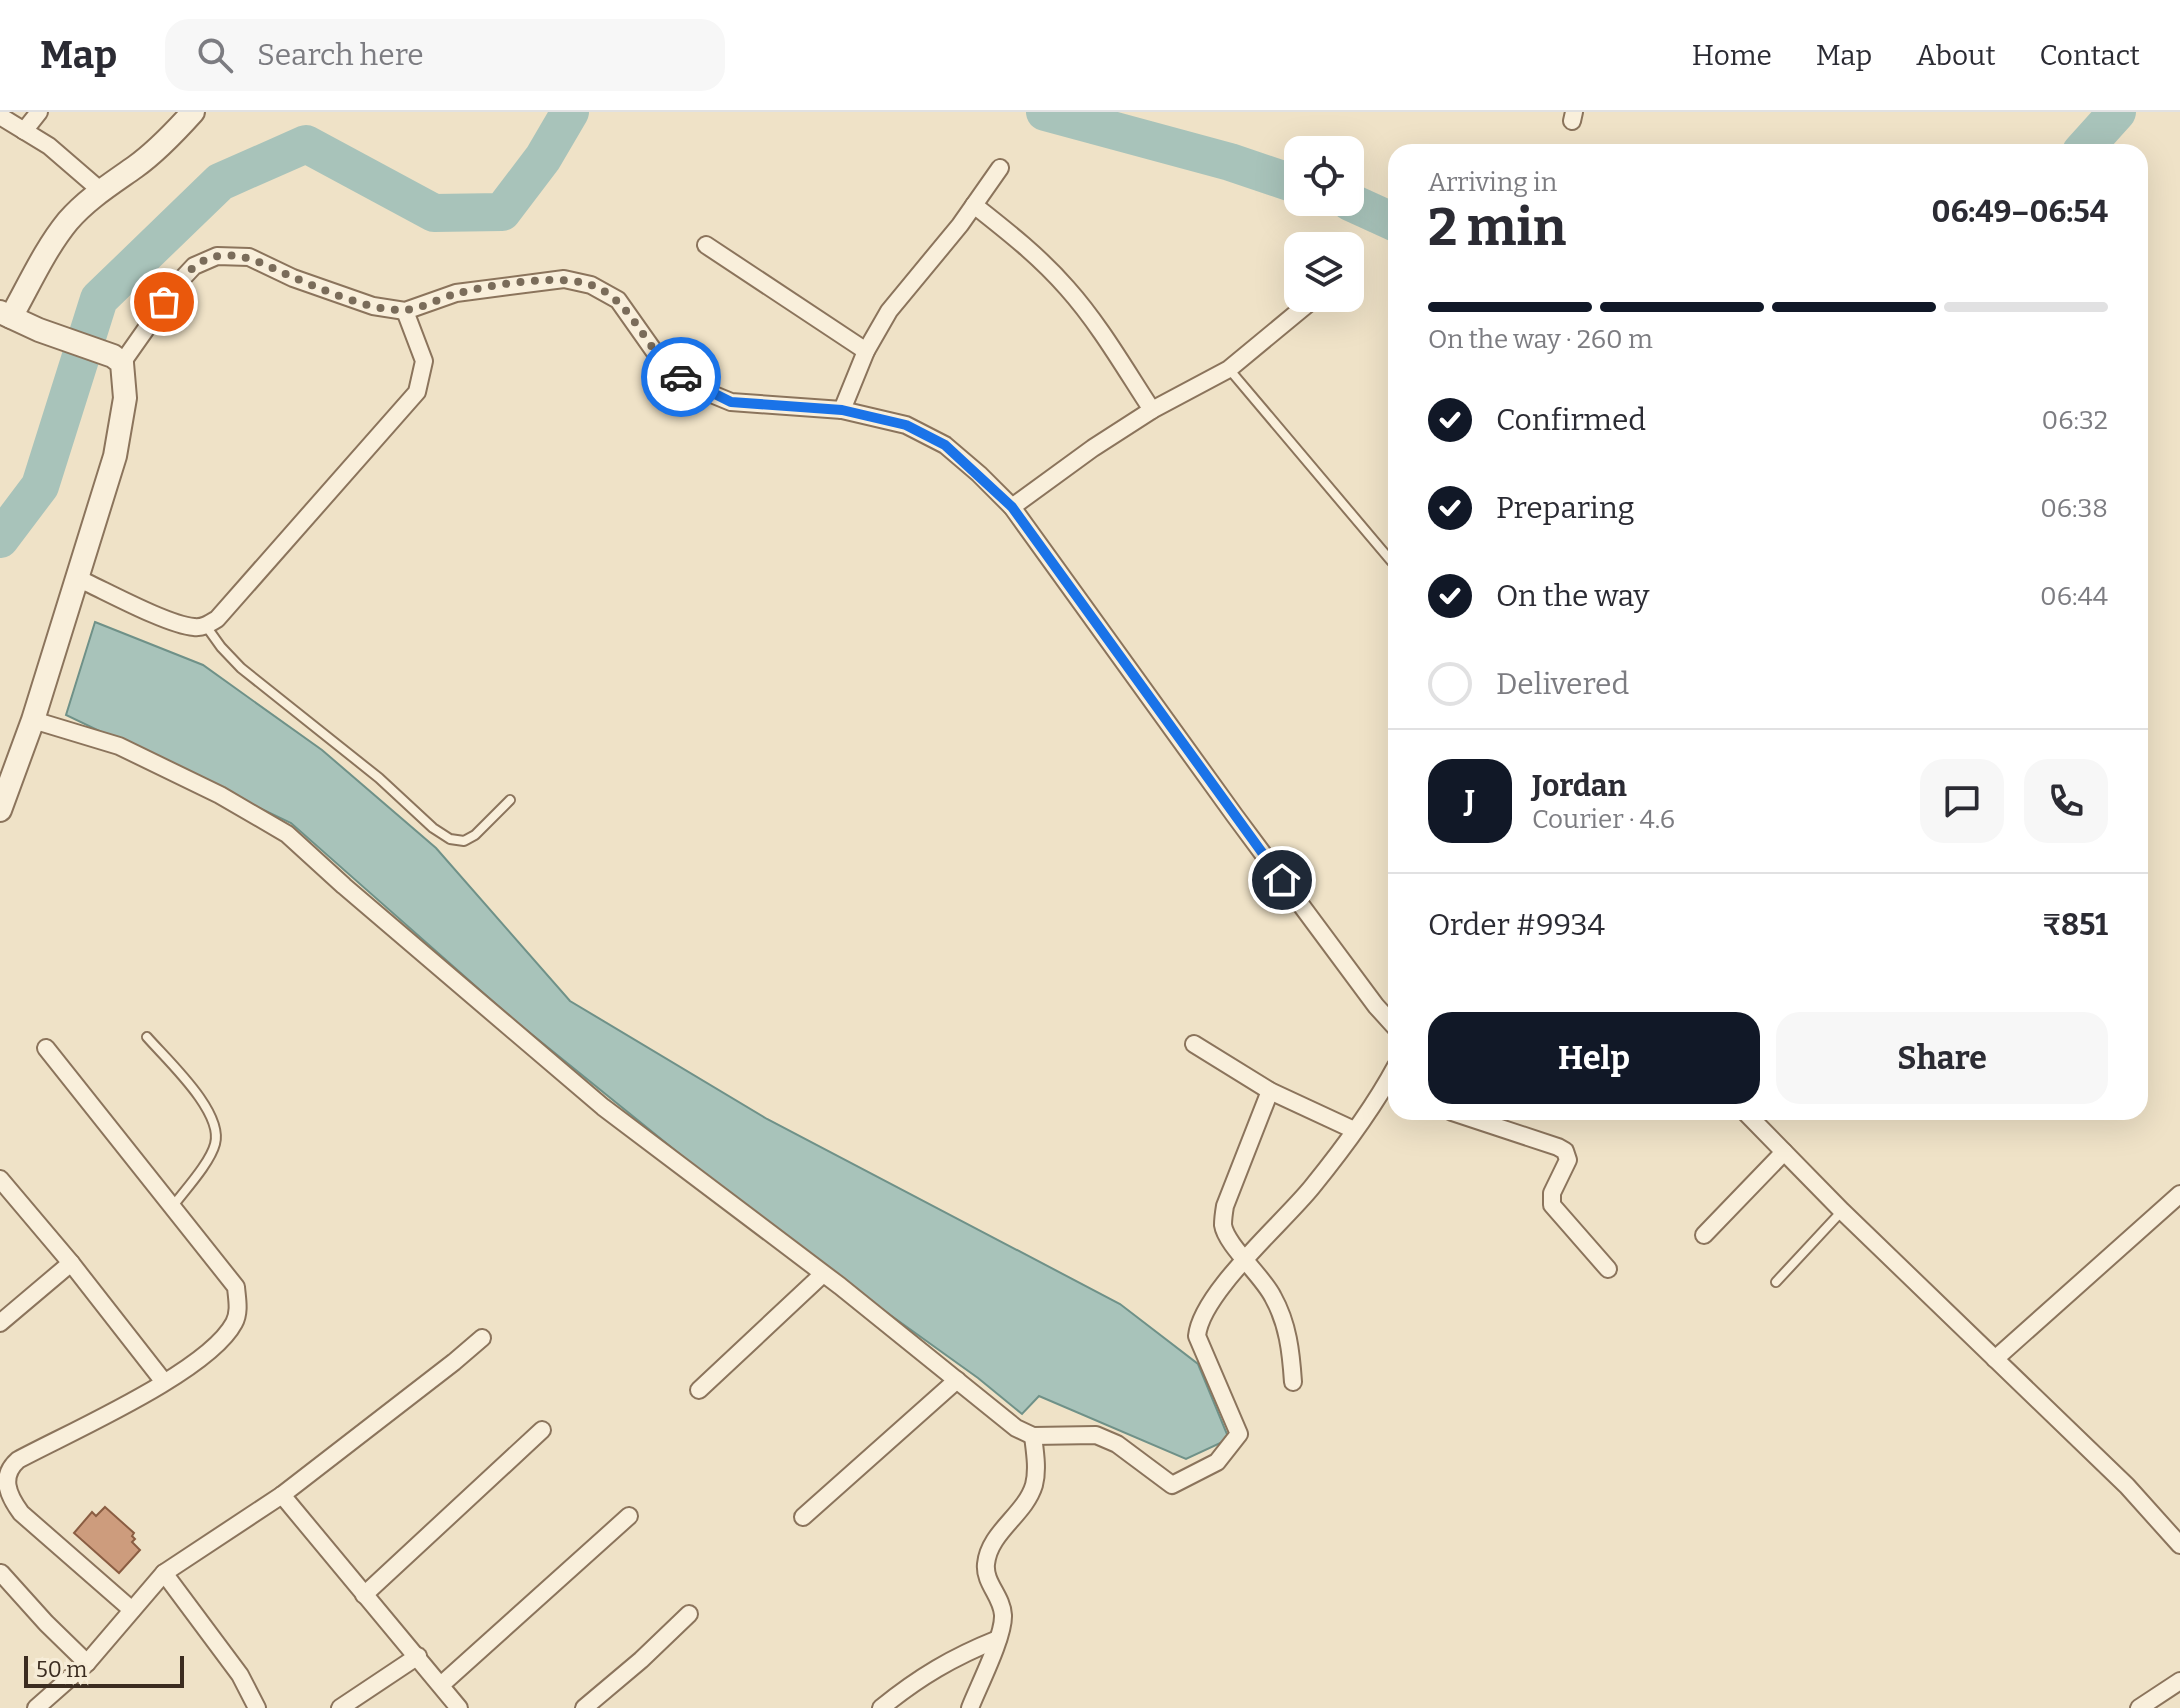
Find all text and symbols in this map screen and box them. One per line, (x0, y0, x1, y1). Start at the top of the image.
search box (165, 19, 725, 91)
text: Map (40, 32, 117, 78)
icon: search (193, 33, 237, 77)
text: Search here (257, 37, 424, 73)
text: Home (1692, 39, 1772, 72)
text: Map (1816, 39, 1872, 72)
text: About (1916, 39, 1996, 72)
text: Contact (2040, 39, 2140, 72)
map controls (1284, 136, 1364, 312)
button: locate (1284, 136, 1364, 216)
text: Arriving in (1428, 167, 1557, 198)
text: 06:49–06:54 (1932, 194, 2108, 230)
text: 2 min (1428, 196, 1566, 259)
button: layers (1284, 232, 1364, 312)
pin (130, 268, 198, 336)
icon: bag (142, 280, 186, 324)
text: On the way · 260 m (1428, 324, 1653, 355)
courier (641, 337, 721, 417)
icon: car (659, 355, 703, 399)
icon: check (1428, 398, 1472, 442)
text: Confirmed (1496, 402, 1646, 438)
text: 06:32 (2042, 405, 2108, 436)
icon: check (1428, 486, 1472, 530)
text: Preparing (1496, 490, 1634, 526)
text: 06:38 (2040, 493, 2108, 524)
icon: check (1428, 574, 1472, 618)
text: On the way (1496, 578, 1649, 614)
text: 06:44 (2040, 581, 2108, 612)
text: Delivered (1496, 666, 1629, 702)
button: chat (1920, 759, 2004, 843)
button: phone (2024, 759, 2108, 843)
text: Jordan (1532, 768, 1627, 804)
text: J (1465, 783, 1475, 819)
text: Courier · 4.6 (1532, 804, 1675, 835)
pin (1248, 846, 1316, 914)
icon: home (1260, 858, 1304, 902)
text: Order #9934 (1428, 907, 1605, 943)
text: ₹851 (2042, 907, 2108, 943)
button: Help (1428, 1012, 1760, 1104)
button: Share (1776, 1012, 2108, 1104)
scale bar (24, 1652, 184, 1688)
text: 50 m (36, 1656, 87, 1683)

